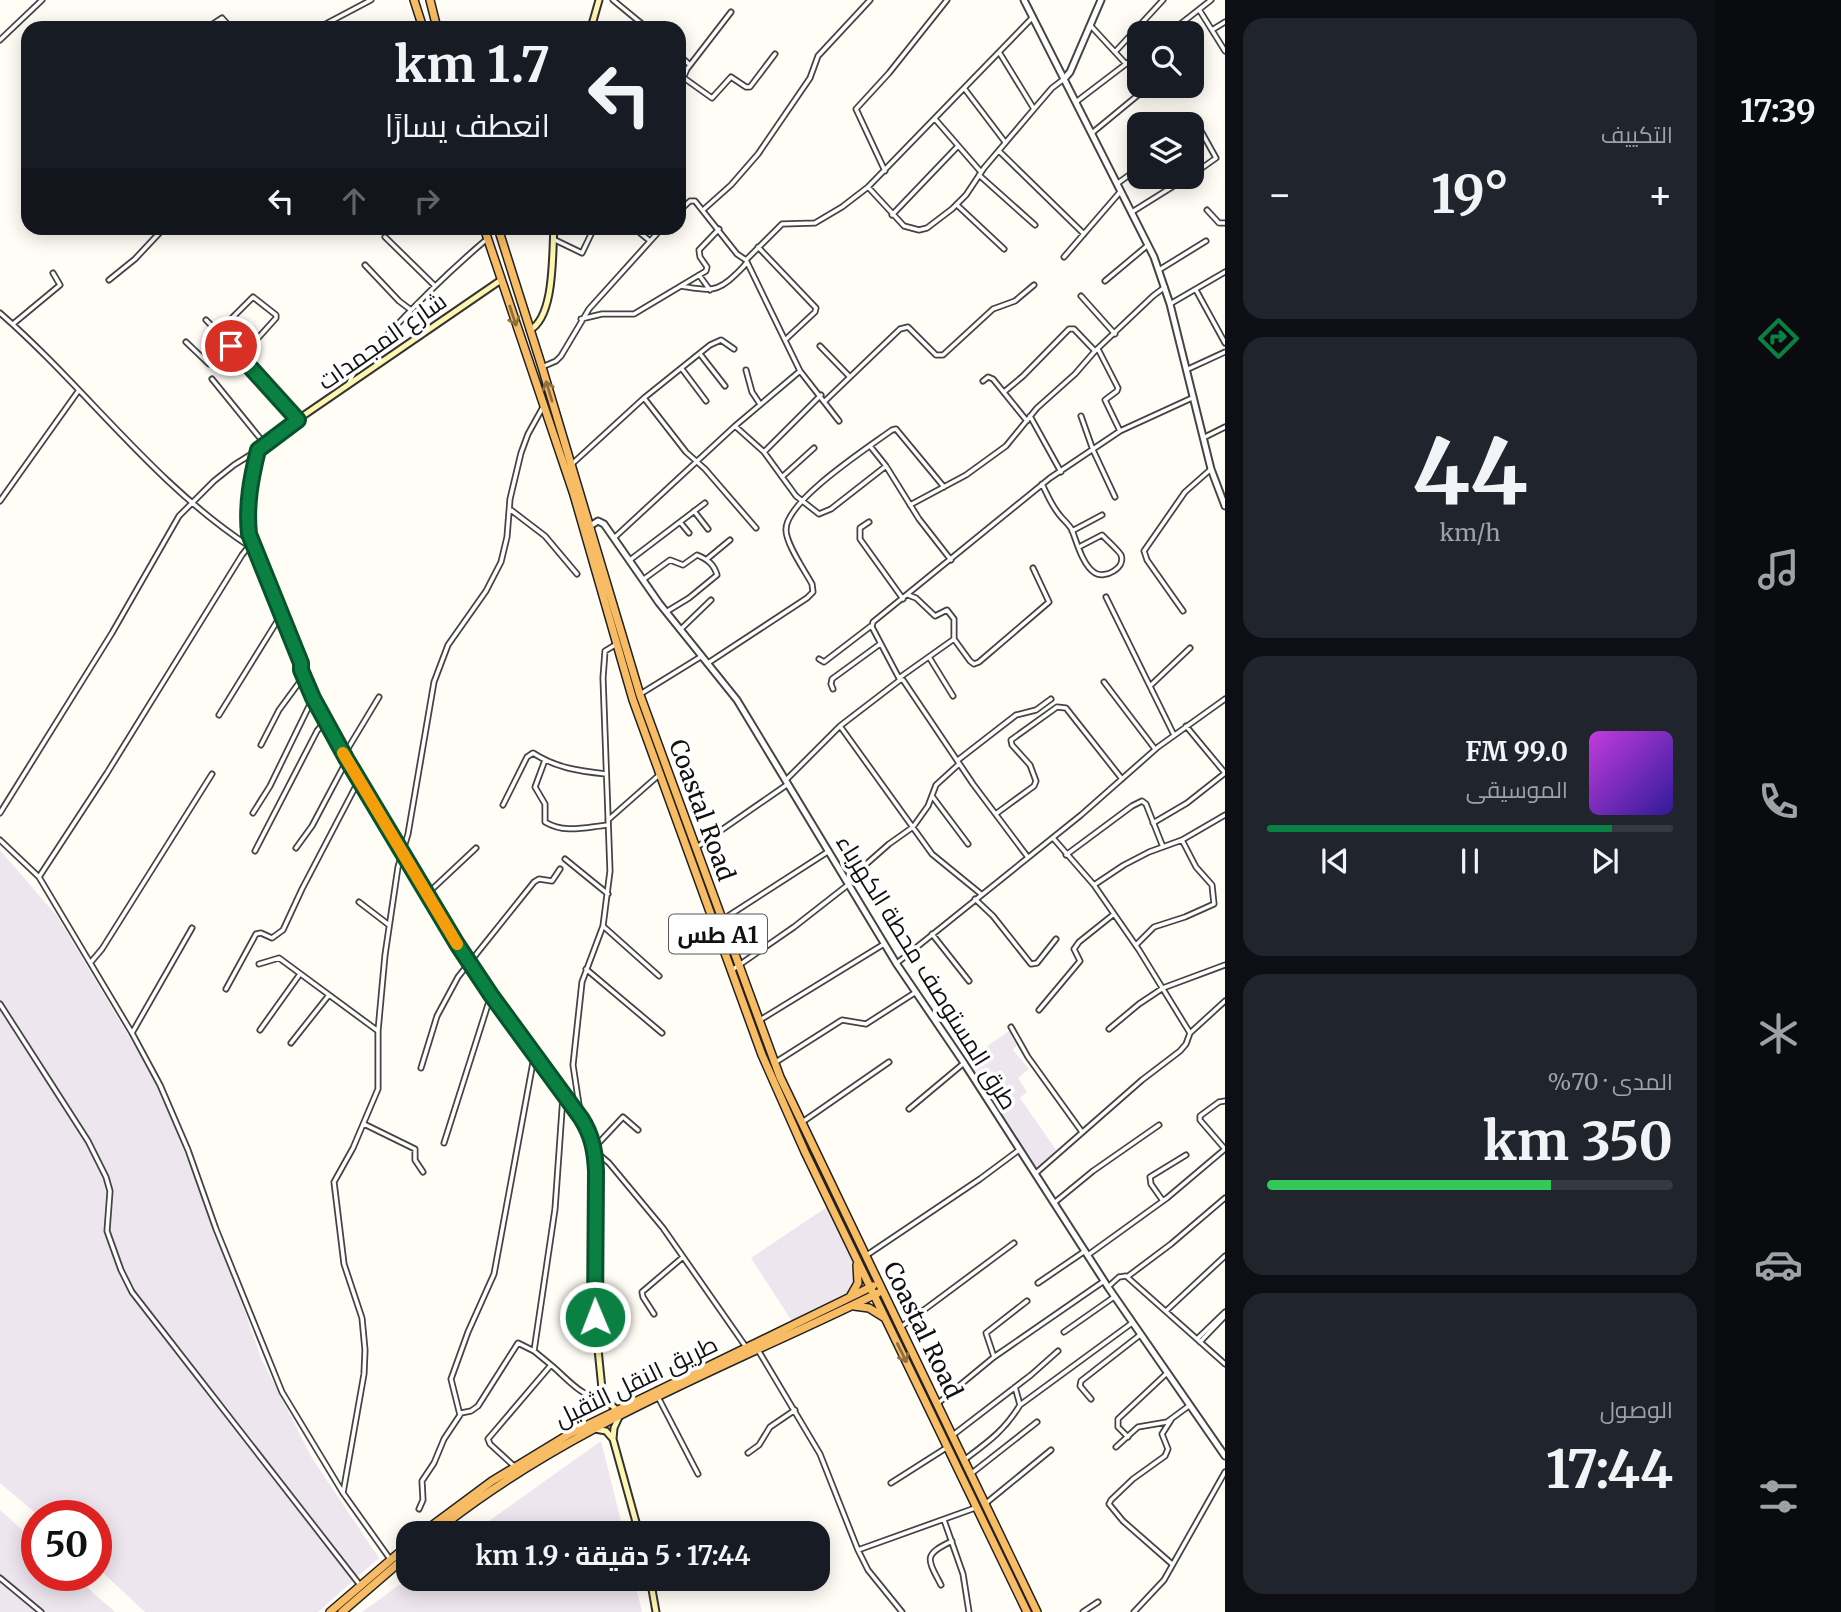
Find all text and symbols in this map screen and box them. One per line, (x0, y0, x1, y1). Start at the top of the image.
map controls (1127, 21, 1204, 189)
button: search (1127, 21, 1204, 98)
text: 1.7 km (395, 34, 550, 95)
icon: left (574, 49, 665, 140)
text: 17:39 (1740, 91, 1816, 131)
text: انعطف يسارًا (385, 106, 550, 146)
button: layers (1127, 112, 1204, 189)
text: التكييف (1601, 120, 1673, 149)
text: 19° (1431, 162, 1509, 227)
text: − (1267, 171, 1292, 218)
text: + (1648, 171, 1673, 218)
icon: left (262, 182, 300, 220)
icon: ahead (335, 182, 373, 220)
icon: right (408, 182, 446, 220)
street label: شارع المجمدات (312, 285, 453, 398)
one-way arrow (507, 304, 520, 326)
icon: directions (1754, 314, 1803, 363)
pin (201, 316, 261, 376)
icon: arrive (212, 327, 250, 365)
one-way arrow (542, 380, 555, 402)
text: 44 (1412, 415, 1528, 530)
text: km/h (1440, 518, 1500, 547)
icon: music (1754, 545, 1803, 594)
street label: Coastal Road (662, 735, 742, 885)
text: 99.0 FM (1465, 735, 1568, 768)
text: الموسيقى (1466, 775, 1568, 804)
icon: phone (1754, 777, 1803, 826)
street label: طرق المستوصف محطة الكهرباء (829, 829, 1025, 1115)
icon: previous (1316, 842, 1354, 880)
icon: pause (1451, 842, 1489, 880)
icon: next (1586, 842, 1624, 880)
road number: طس A1 (669, 914, 767, 953)
icon: climate (1754, 1009, 1803, 1058)
text: المدى · 70% (1547, 1067, 1673, 1096)
text: 350 km (1483, 1109, 1673, 1174)
icon: car (1754, 1240, 1803, 1289)
street label: Coastal Road (877, 1257, 969, 1403)
position arrow (558, 1280, 632, 1354)
street label: طريق النقل الثقيل (549, 1328, 723, 1434)
one-way arrow (896, 1342, 909, 1363)
text: الوصول (1600, 1395, 1673, 1424)
text: 17:44 (1546, 1437, 1673, 1502)
icon: filters (1754, 1472, 1803, 1521)
speed limit sign: 50 (21, 1500, 112, 1591)
text: 17:44 · 5 دقيقة · 1.9 km (475, 1539, 751, 1572)

